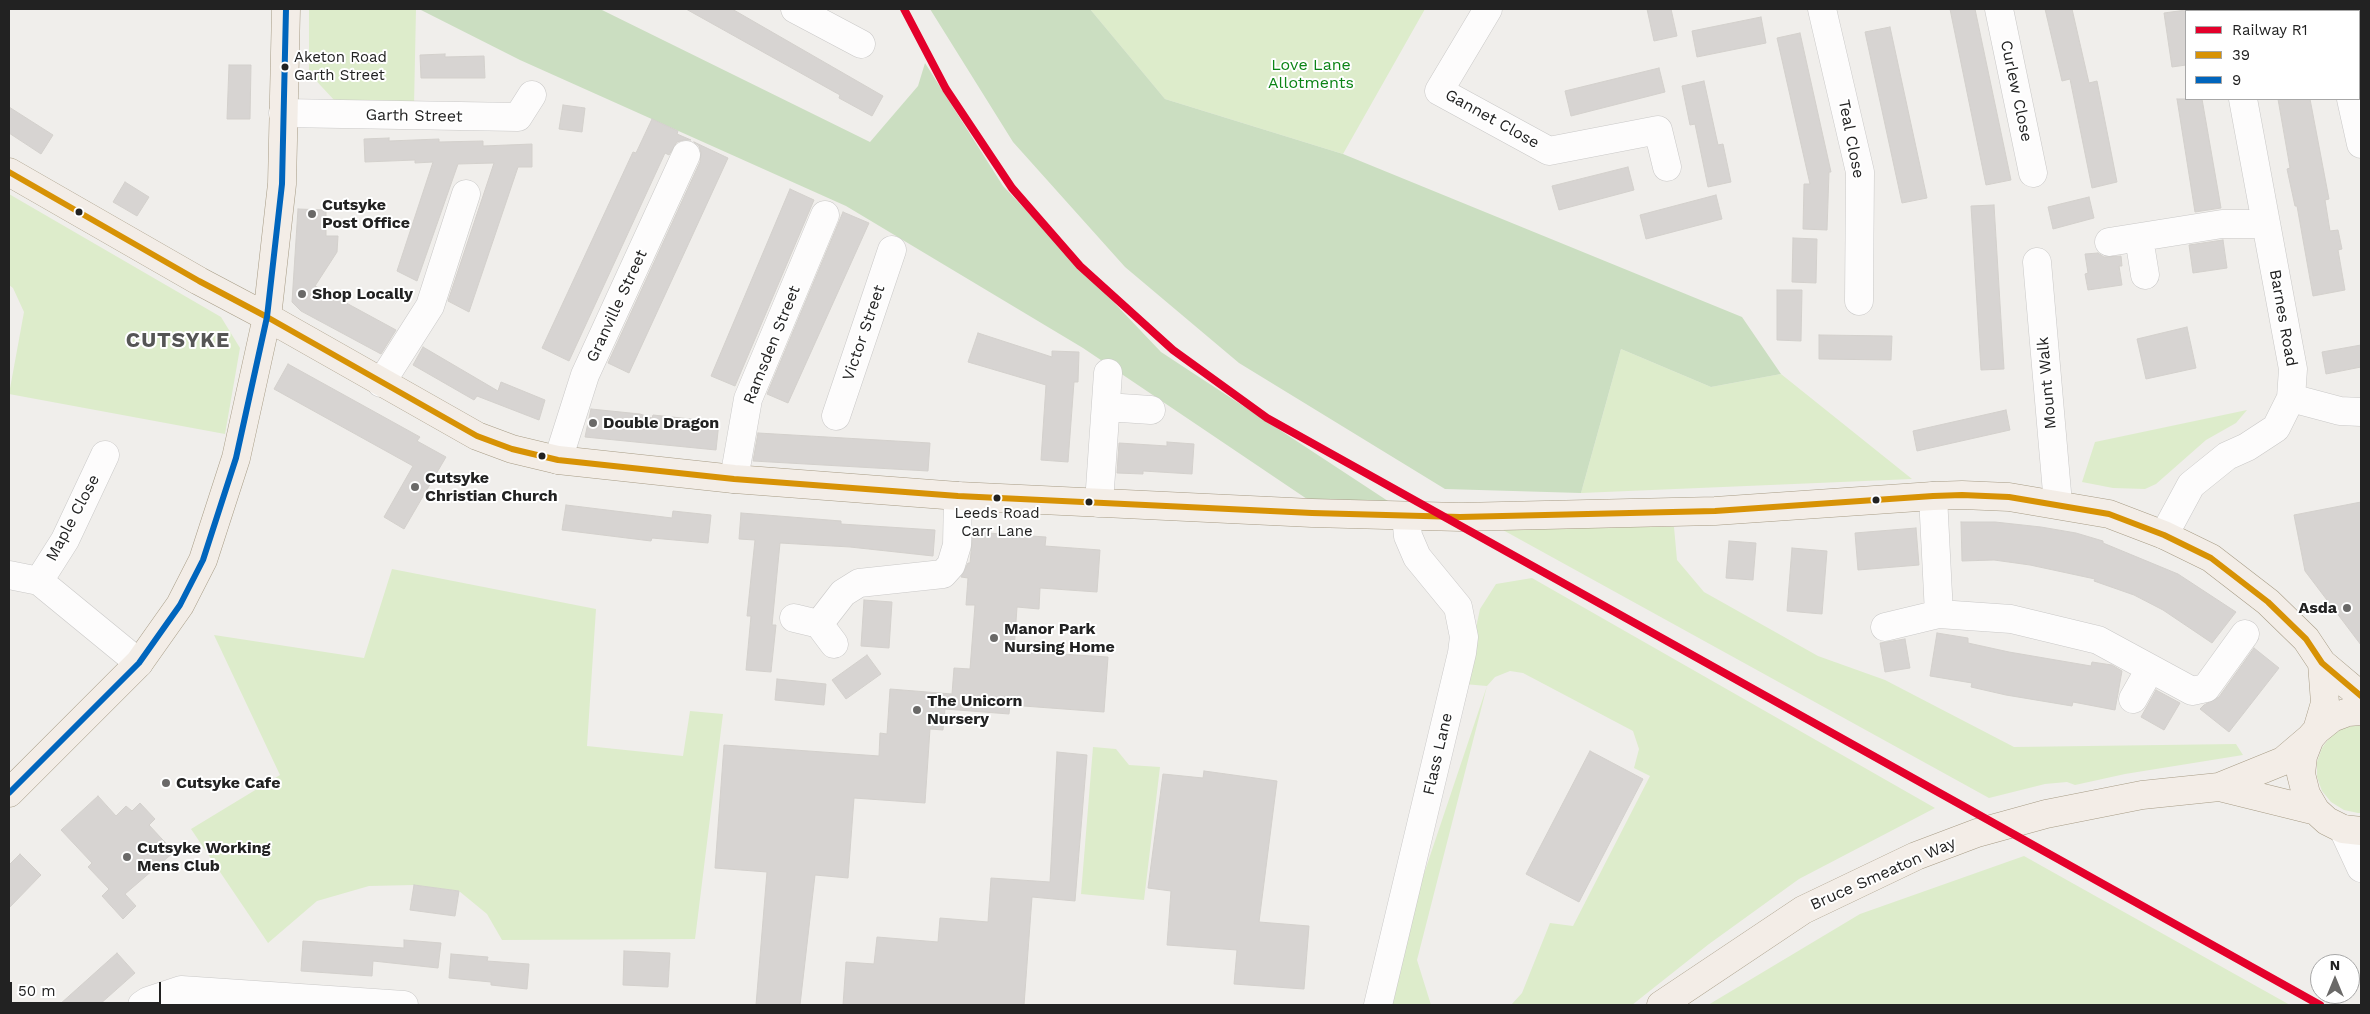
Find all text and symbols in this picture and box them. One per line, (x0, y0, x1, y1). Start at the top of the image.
legend (2185, 10, 2360, 100)
text: Railway R1 (2232, 21, 2308, 39)
street label: Curlew Close (1996, 38, 2036, 144)
text: 39 (2232, 46, 2250, 64)
place label: Aketon Road Garth Street (294, 49, 387, 84)
park label: Love Lane Allotments (1268, 55, 1354, 93)
marker: Aketon Road Garth Street (280, 62, 290, 72)
text: 9 (2232, 71, 2241, 89)
street label: Gannet Close (1442, 85, 1542, 153)
street label: Teal Close (1834, 98, 1868, 180)
street label: Garth Street (365, 106, 463, 126)
place label: Cutsyke Post Office (322, 195, 410, 233)
unlabelled marker (74, 207, 84, 217)
marker: Cutsyke Post Office (306, 208, 318, 220)
street label: Granville Street (583, 247, 651, 365)
street label: Barnes Road (2265, 268, 2301, 368)
street label: Ramsden Street (739, 283, 805, 407)
street label: Victor Street (839, 283, 889, 383)
place label: Shop Locally (312, 284, 413, 304)
marker: Shop Locally (296, 288, 308, 300)
district label: CUTSYKE (125, 328, 231, 354)
street label: Mount Walk (2033, 336, 2061, 430)
place label: Double Dragon (603, 413, 719, 433)
marker: Double Dragon (587, 417, 599, 429)
unlabelled marker (537, 451, 547, 461)
place label: Cutsyke Christian Church (425, 468, 558, 506)
street label: Maple Close (42, 471, 104, 565)
marker: Cutsyke Christian Church (409, 481, 421, 493)
marker: Leeds Road Carr Lane (992, 493, 1002, 503)
unlabelled marker (1871, 495, 1881, 505)
unlabelled marker (1084, 497, 1094, 507)
place label: Leeds Road Carr Lane (954, 505, 1040, 540)
place label: Asda (2298, 598, 2337, 618)
marker: Asda (2341, 602, 2353, 614)
place label: Manor Park Nursing Home (1004, 619, 1115, 657)
marker: Manor Park Nursing Home (988, 632, 1000, 644)
place label: The Unicorn Nursery (927, 691, 1022, 729)
marker: The Unicorn Nursery (911, 704, 923, 716)
street label: Flass Lane (1419, 711, 1457, 797)
place label: Cutsyke Cafe (176, 773, 280, 793)
marker: Cutsyke Cafe (160, 777, 172, 789)
street label: Bruce Smeaton Way (1807, 833, 1959, 915)
place label: Cutsyke Working Mens Club (137, 838, 271, 876)
marker: Cutsyke Working Mens Club (121, 851, 133, 863)
north arrow (2310, 954, 2360, 1004)
text: N (2330, 957, 2340, 973)
scale bar (12, 972, 164, 1004)
text: 50 m (18, 982, 55, 1000)

